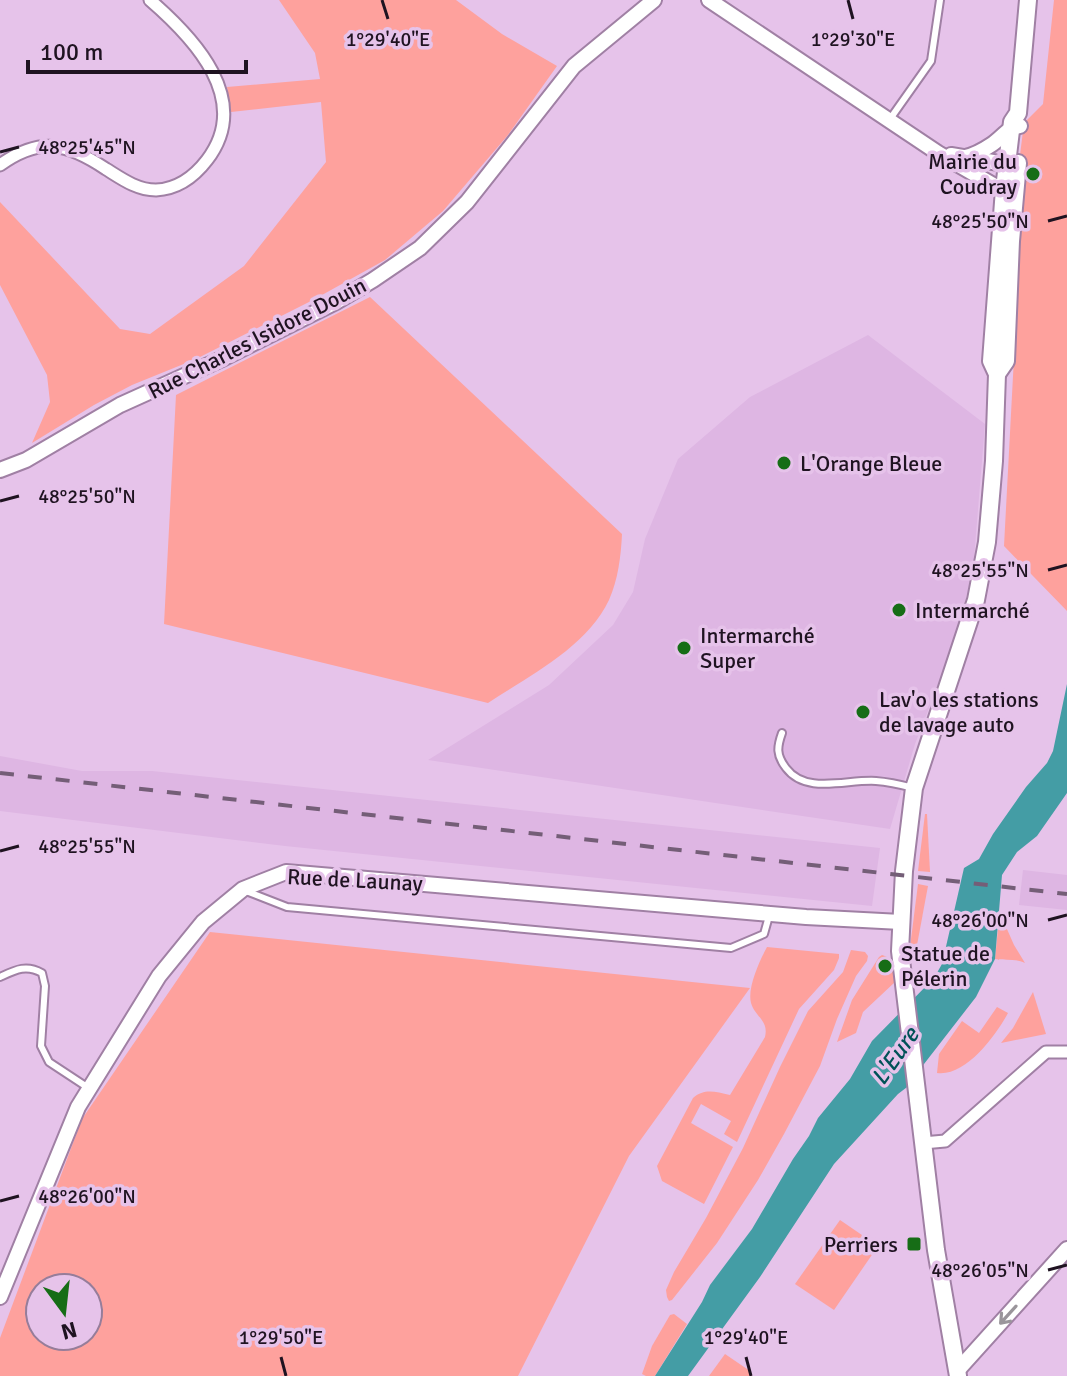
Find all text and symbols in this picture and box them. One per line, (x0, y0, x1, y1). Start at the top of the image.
scale bar (28, 24, 246, 74)
text: 1°29'40"E (346, 27, 430, 52)
text: 1°29'30"E (811, 27, 895, 52)
text: 100 m (40, 37, 103, 67)
text: 48°25'45"N (38, 135, 136, 160)
place label: Mairie du Coudray (928, 148, 1018, 200)
marker: Mairie du Coudray (1024, 165, 1042, 183)
text: 48°25'50"N (931, 209, 1029, 234)
street label: Rue Charles Isidore Douin (143, 271, 371, 405)
place label: L'Orange Bleue (800, 450, 942, 477)
marker: L'Orange Bleue (775, 454, 793, 472)
text: 48°25'50"N (38, 484, 136, 509)
text: 48°25'55"N (931, 558, 1029, 583)
place label: Intermarché (915, 597, 1030, 624)
marker: Intermarché (890, 601, 908, 619)
place label: Intermarché Super (700, 622, 815, 674)
marker: Intermarché Super (675, 639, 693, 657)
place label: Lav'o les stations de lavage auto (879, 686, 1039, 738)
marker: Lav'o les stations de lavage auto (854, 703, 872, 721)
text: 48°25'55"N (38, 834, 136, 859)
street label: Rue de Launay (287, 863, 424, 897)
text: 48°26'00"N (931, 908, 1029, 933)
place label: Statue de Pélerin (901, 940, 990, 992)
marker: Statue de Pélerin (876, 957, 894, 975)
water label: L'Eure (864, 1020, 926, 1091)
text: 48°26'00"N (38, 1184, 136, 1209)
place label: Perriers (824, 1231, 898, 1258)
marker: Perriers (905, 1235, 923, 1253)
text: 48°26'05"N (931, 1258, 1029, 1283)
north arrow (24, 1272, 104, 1352)
one-way arrow (999, 1304, 1017, 1324)
text: N (58, 1316, 80, 1346)
text: 1°29'50"E (239, 1325, 323, 1350)
text: 1°29'40"E (704, 1325, 788, 1350)

